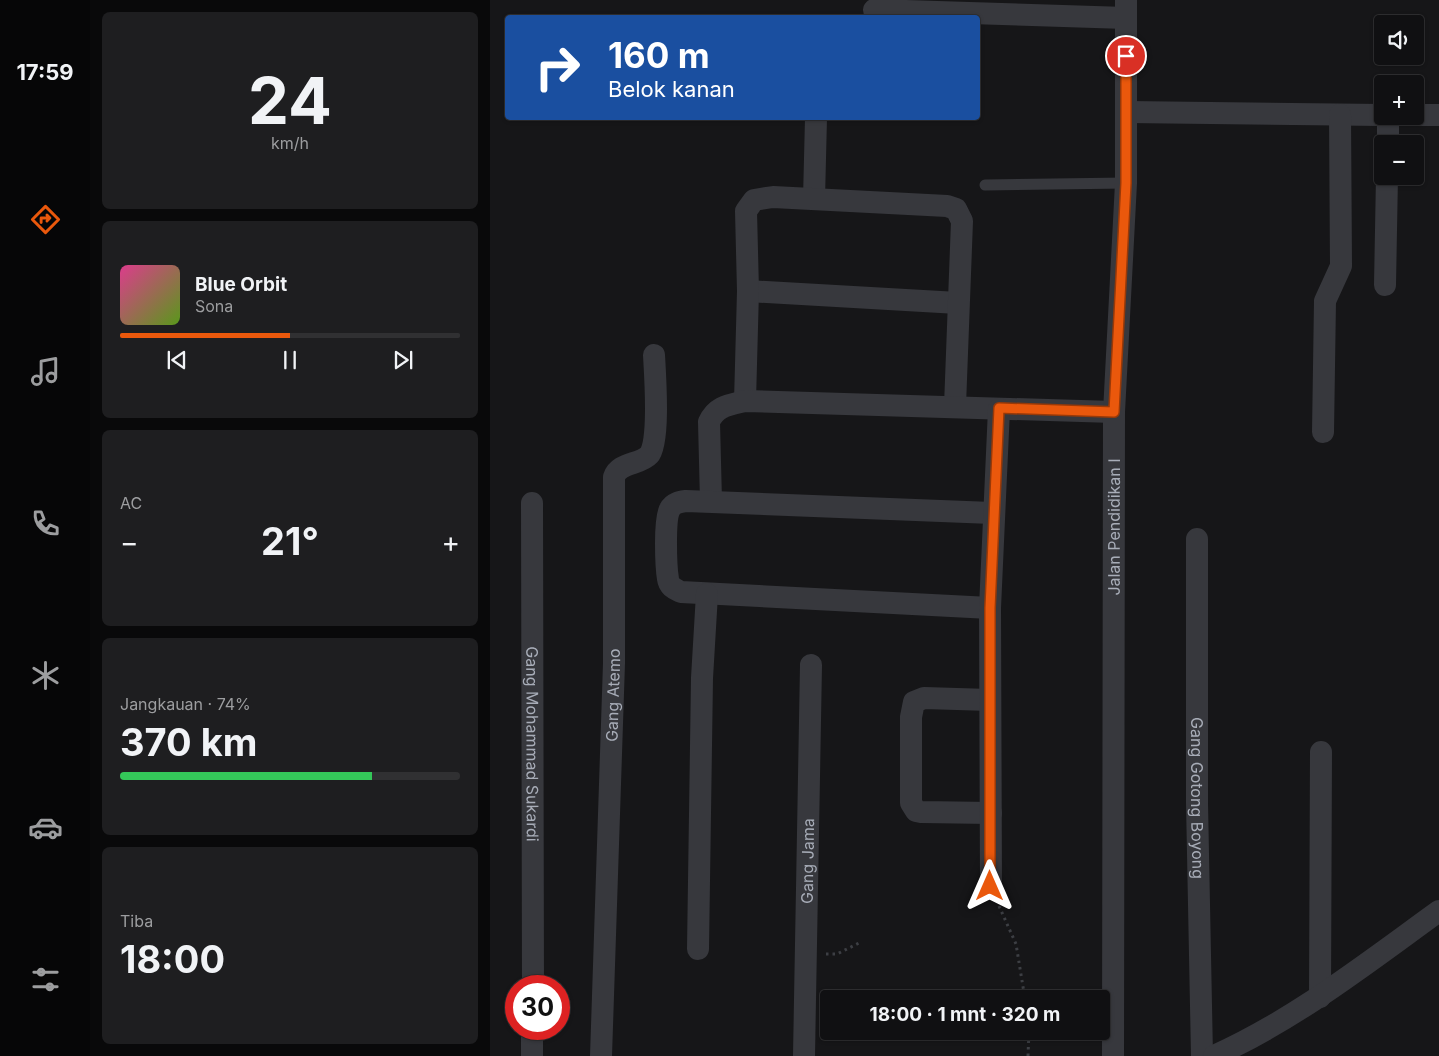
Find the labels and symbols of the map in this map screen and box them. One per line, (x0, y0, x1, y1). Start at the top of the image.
pin (1105, 35, 1147, 77)
street label: Jalan Pendidikan I (1104, 458, 1124, 596)
street label: Gang Mohammad Sukardi (522, 646, 543, 842)
street label: Gang Atemo (601, 648, 624, 742)
street label: Gang Gotong Boyong (1187, 717, 1208, 879)
street label: Gang Jama (797, 818, 818, 904)
position arrow (963, 859, 1015, 911)
speed limit sign: 30 (505, 975, 570, 1040)

